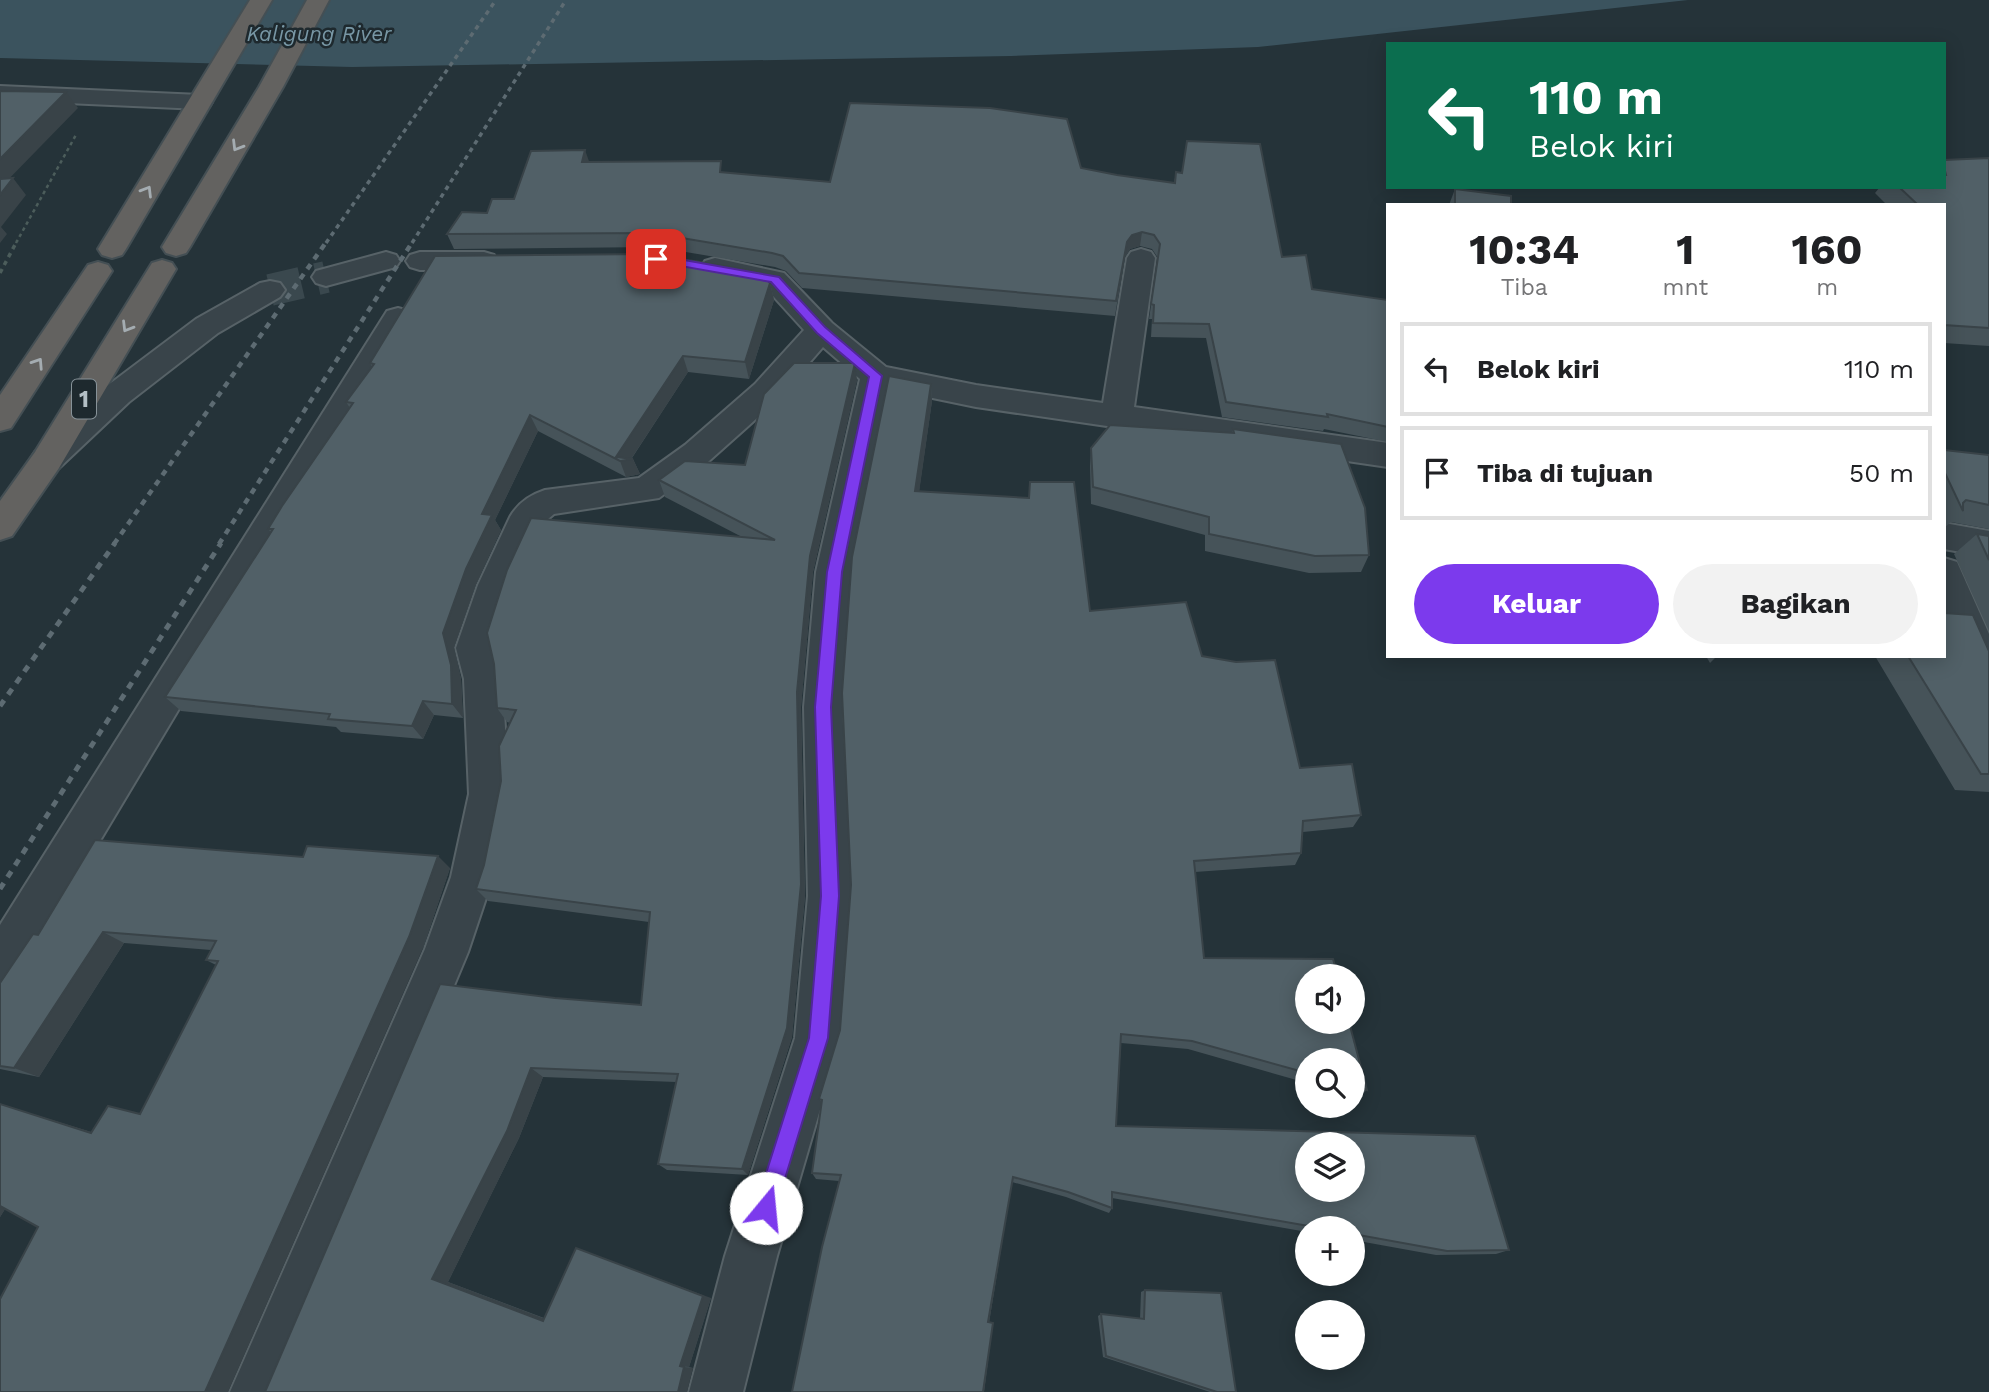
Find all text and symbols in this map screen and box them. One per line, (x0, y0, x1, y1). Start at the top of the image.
water label: Kaligung River (247, 21, 392, 46)
text: 110 m (1529, 68, 1663, 126)
icon: left (1414, 70, 1505, 161)
text: Belok kiri (1529, 127, 1674, 165)
one-way arrow (232, 138, 245, 151)
one-way arrow (139, 185, 152, 198)
text: 10:34 (1469, 225, 1579, 274)
text: 1 (1676, 225, 1694, 274)
text: 160 (1792, 225, 1863, 274)
pin (626, 229, 686, 289)
icon: arrive (637, 240, 675, 278)
text: Tiba (1501, 274, 1548, 301)
text: mnt (1663, 274, 1708, 301)
text: m (1816, 274, 1838, 301)
one-way arrow (122, 320, 135, 333)
icon: left (1418, 350, 1456, 388)
text: Belok kiri (1477, 354, 1600, 384)
text: 110 m (1844, 354, 1914, 384)
one-way arrow (29, 358, 42, 371)
road number: 1 (72, 380, 96, 418)
icon: arrive (1418, 454, 1456, 492)
text: Tiba di tujuan (1477, 458, 1653, 488)
text: 50 m (1849, 458, 1914, 488)
button: Keluar (1414, 564, 1659, 644)
button: Bagikan (1673, 564, 1918, 644)
map controls (1295, 964, 1365, 1370)
button: sound (1295, 964, 1365, 1034)
button: search (1295, 1048, 1365, 1118)
button: layers (1295, 1132, 1365, 1202)
position arrow (729, 1171, 803, 1245)
button: + (1295, 1216, 1365, 1286)
button: − (1295, 1300, 1365, 1370)

